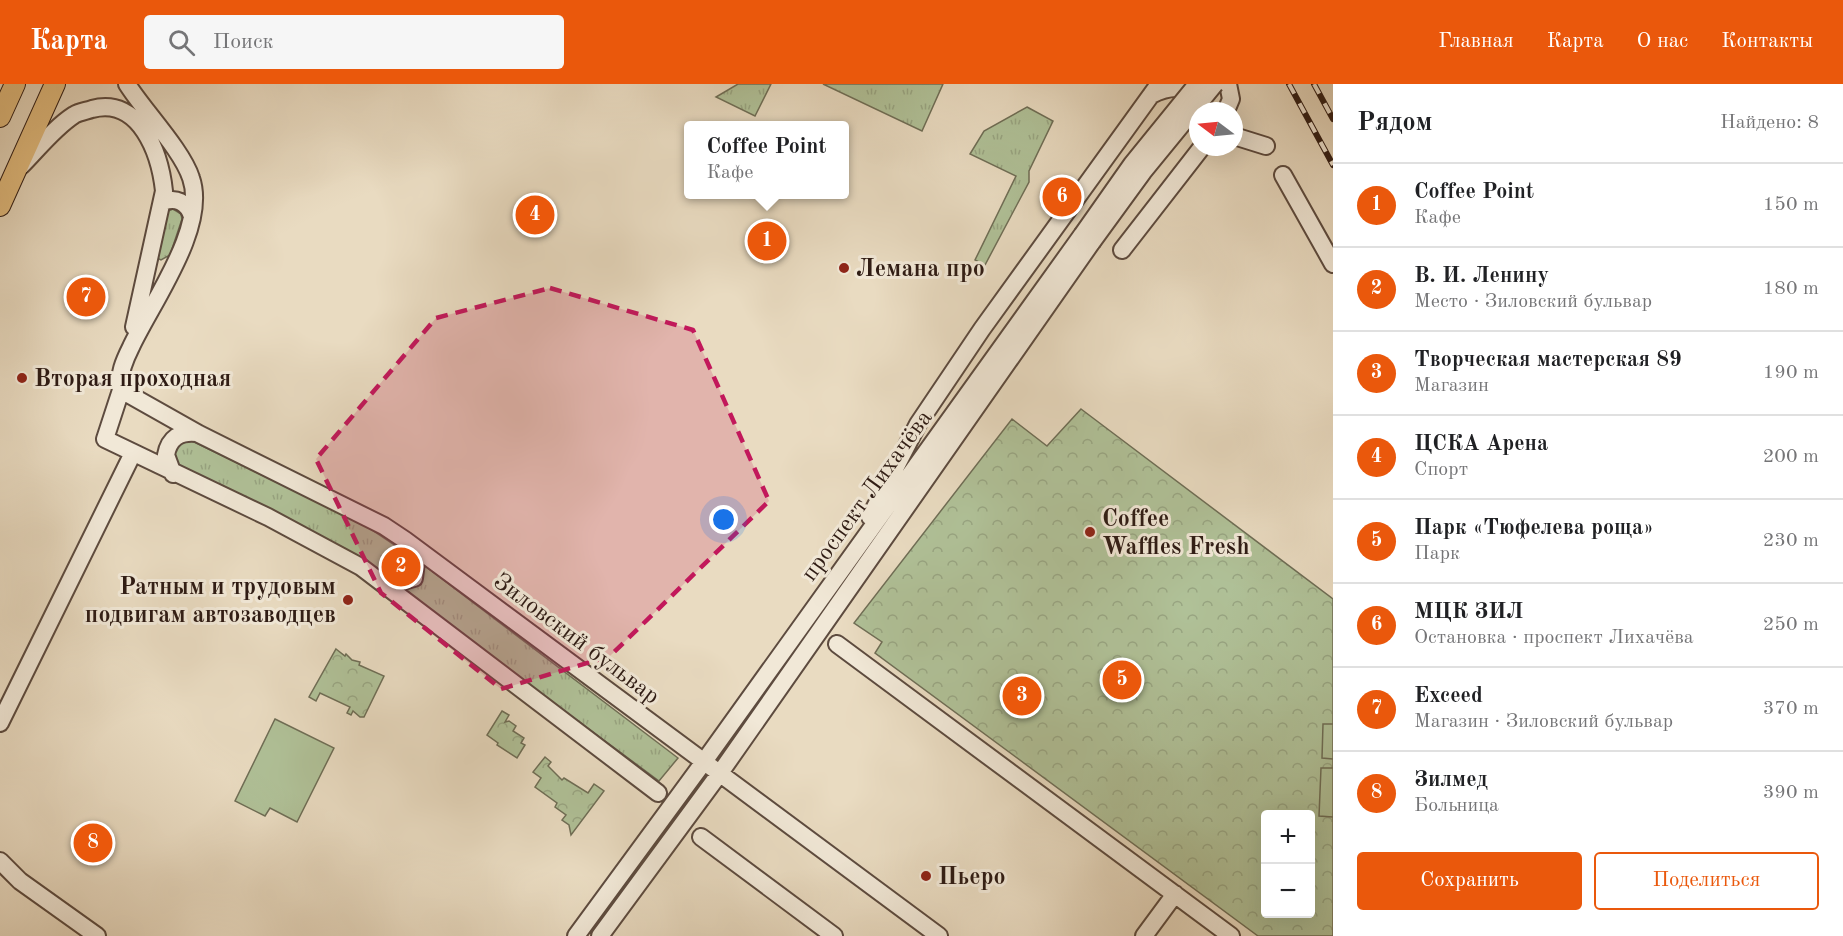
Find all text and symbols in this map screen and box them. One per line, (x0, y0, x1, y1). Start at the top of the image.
search box (144, 15, 564, 69)
icon: search (165, 26, 198, 59)
text: Карта (30, 28, 108, 56)
text: Поиск (213, 31, 274, 53)
text: Главная (1438, 31, 1514, 52)
text: Карта (1547, 31, 1604, 52)
text: О нас (1637, 31, 1688, 52)
text: Контакты (1721, 31, 1813, 52)
north arrow (1189, 102, 1243, 156)
text: Рядом (1357, 110, 1432, 136)
text: Найдено: 8 (1720, 113, 1819, 133)
popup (684, 121, 849, 199)
text: Coffee Point (706, 136, 827, 158)
text: Кафе (706, 163, 753, 183)
pin: 6 (1042, 174, 1082, 220)
text: Coffee Point (1414, 181, 1534, 203)
pin: 4 (516, 192, 554, 238)
text: 1 (1371, 195, 1382, 215)
text: 150 m (1763, 195, 1819, 215)
text: Кафе (1414, 208, 1461, 228)
pin: 1 (748, 218, 786, 264)
place label: Лемана про (856, 258, 985, 282)
marker: Лемана про (837, 261, 851, 275)
text: В. И. Ленину (1414, 265, 1549, 287)
pin: 7 (66, 274, 106, 320)
text: 2 (1371, 279, 1382, 299)
text: 180 m (1763, 279, 1819, 299)
text: Место · Зиловский бульвар (1414, 292, 1652, 312)
text: Творческая мастерская 89 (1414, 349, 1682, 371)
text: 3 (1371, 363, 1382, 383)
text: 190 m (1763, 363, 1819, 383)
place label: Вторая проходная (34, 368, 231, 392)
marker: Вторая проходная (15, 371, 29, 385)
text: Магазин (1414, 376, 1489, 396)
street label: проспект Лихачёва (798, 406, 938, 586)
text: ЦСКА Арена (1414, 433, 1548, 455)
text: 4 (1371, 447, 1382, 467)
text: 200 m (1763, 447, 1819, 467)
text: Спорт (1414, 460, 1468, 480)
your location (709, 505, 738, 534)
place label: Coffee Waffles Fresh (1102, 508, 1250, 560)
text: Парк «Тюфелева роща» (1414, 517, 1654, 539)
marker: Coffee Waffles Fresh (1083, 525, 1097, 539)
text: 5 (1371, 531, 1382, 551)
text: 230 m (1763, 531, 1819, 551)
pin: 2 (382, 544, 420, 590)
text: Парк (1414, 544, 1460, 564)
street label: Зиловский бульвар (488, 570, 663, 710)
place label: Ратным и трудовым подвигам автозаводцев (85, 576, 336, 628)
marker: Ратным и трудовым подвигам автозаводцев (341, 593, 355, 607)
text: МЦК ЗИЛ (1414, 601, 1523, 623)
text: 6 (1371, 615, 1382, 635)
text: 250 m (1763, 615, 1819, 635)
text: Остановка · проспект Лихачёва (1414, 628, 1694, 648)
pin: 5 (1102, 658, 1142, 702)
pin: 3 (1002, 674, 1042, 718)
text: Exceed (1414, 685, 1483, 707)
text: 7 (1371, 699, 1382, 719)
text: 370 m (1763, 699, 1819, 719)
text: Магазин · Зиловский бульвар (1414, 712, 1673, 732)
text: Зилмед (1414, 769, 1488, 791)
text: 8 (1371, 783, 1382, 803)
text: 390 m (1763, 783, 1819, 803)
text: Больница (1414, 796, 1499, 816)
map controls (1261, 810, 1315, 918)
button: + (1261, 810, 1315, 864)
pin: 8 (74, 820, 112, 866)
button: Сохранить (1357, 852, 1582, 910)
button: Поделиться (1594, 852, 1819, 910)
button: − (1261, 864, 1315, 918)
place label: Пьеро (938, 866, 1006, 890)
marker: Пьеро (919, 869, 933, 883)

